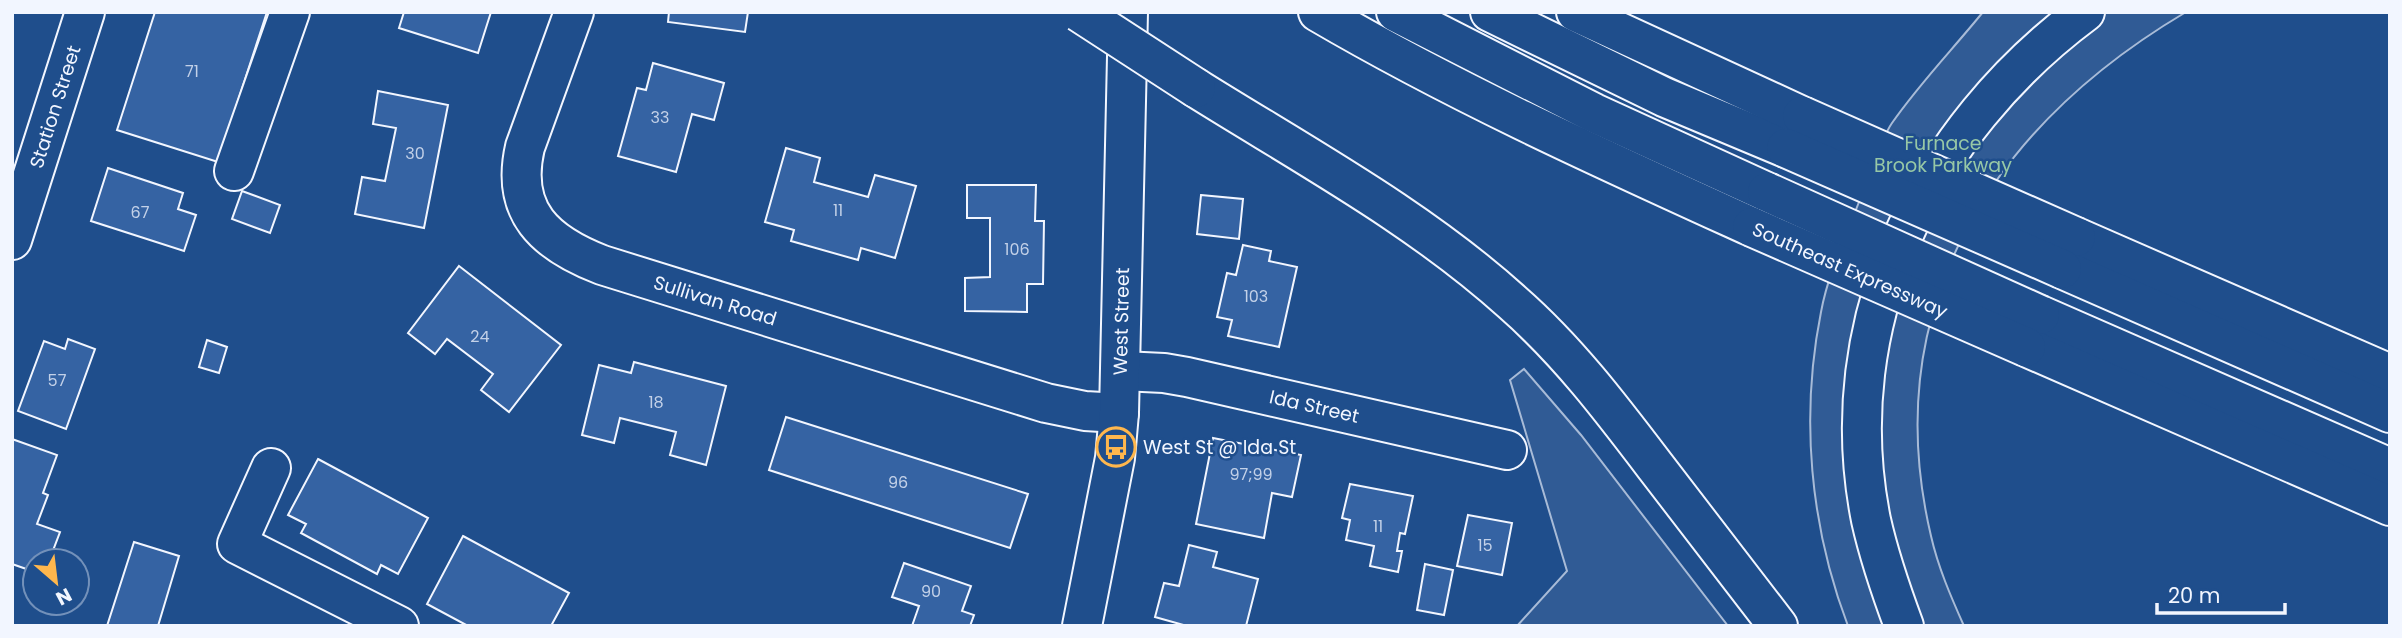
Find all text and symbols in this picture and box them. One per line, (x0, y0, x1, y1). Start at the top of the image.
street label: Station Street (23, 42, 88, 172)
house number: 71 (185, 60, 199, 83)
house number: 33 (651, 106, 669, 129)
park label: Furnace Brook Parkway (1874, 130, 2012, 179)
house number: 30 (405, 142, 425, 165)
house number: 11 (833, 199, 843, 222)
house number: 67 (131, 201, 150, 224)
street label: Southeast Expressway (1748, 216, 1952, 325)
house number: 106 (1004, 238, 1030, 261)
street label: West Street (1107, 267, 1136, 376)
street label: Sullivan Road (650, 269, 780, 332)
house number: 103 (1244, 285, 1268, 308)
house number: 24 (470, 325, 490, 348)
house number: 57 (48, 369, 67, 392)
street label: Ida Street (1267, 383, 1362, 430)
house number: 18 (648, 391, 664, 414)
bus stop icon: West St @ Ida St (1095, 426, 1137, 468)
place label: West St @ Ida St (1143, 434, 1296, 461)
house number: 97;99 (1229, 463, 1273, 486)
house number: 96 (888, 471, 908, 494)
house number: 11 (1373, 515, 1383, 538)
house number: 15 (1477, 534, 1493, 557)
north arrow (21, 547, 91, 617)
scale bar (2157, 572, 2285, 616)
house number: 90 (921, 580, 941, 603)
text: N (51, 581, 76, 612)
text: 20 m (2168, 581, 2221, 610)

